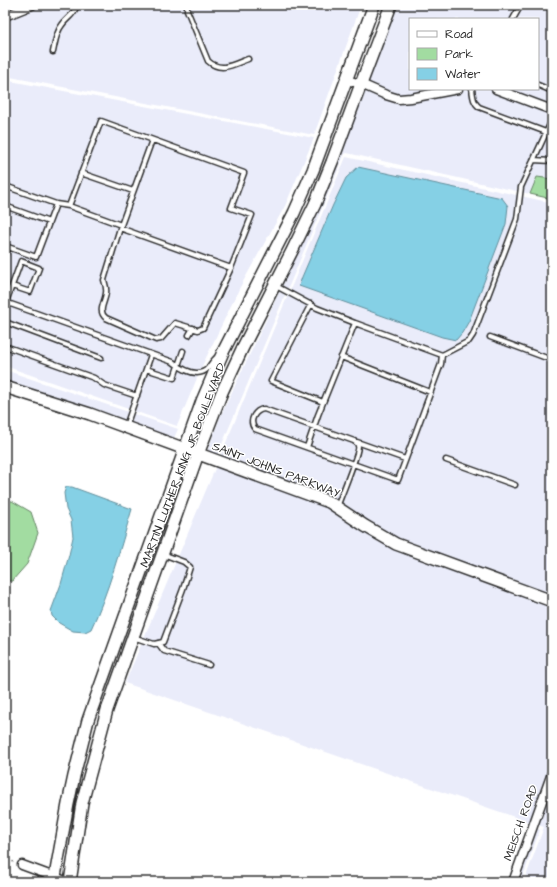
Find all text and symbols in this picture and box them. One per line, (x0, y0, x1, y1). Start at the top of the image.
legend (409, 18, 539, 90)
text: Road (445, 26, 473, 43)
text: Park (445, 46, 473, 63)
text: Water (445, 66, 481, 83)
street label: MARTIN LUTHER KING JR BOULEVARD (136, 360, 230, 570)
street label: SAINT JOHNS PARKWAY (210, 438, 343, 502)
street label: MEISCH ROAD (499, 783, 543, 863)

